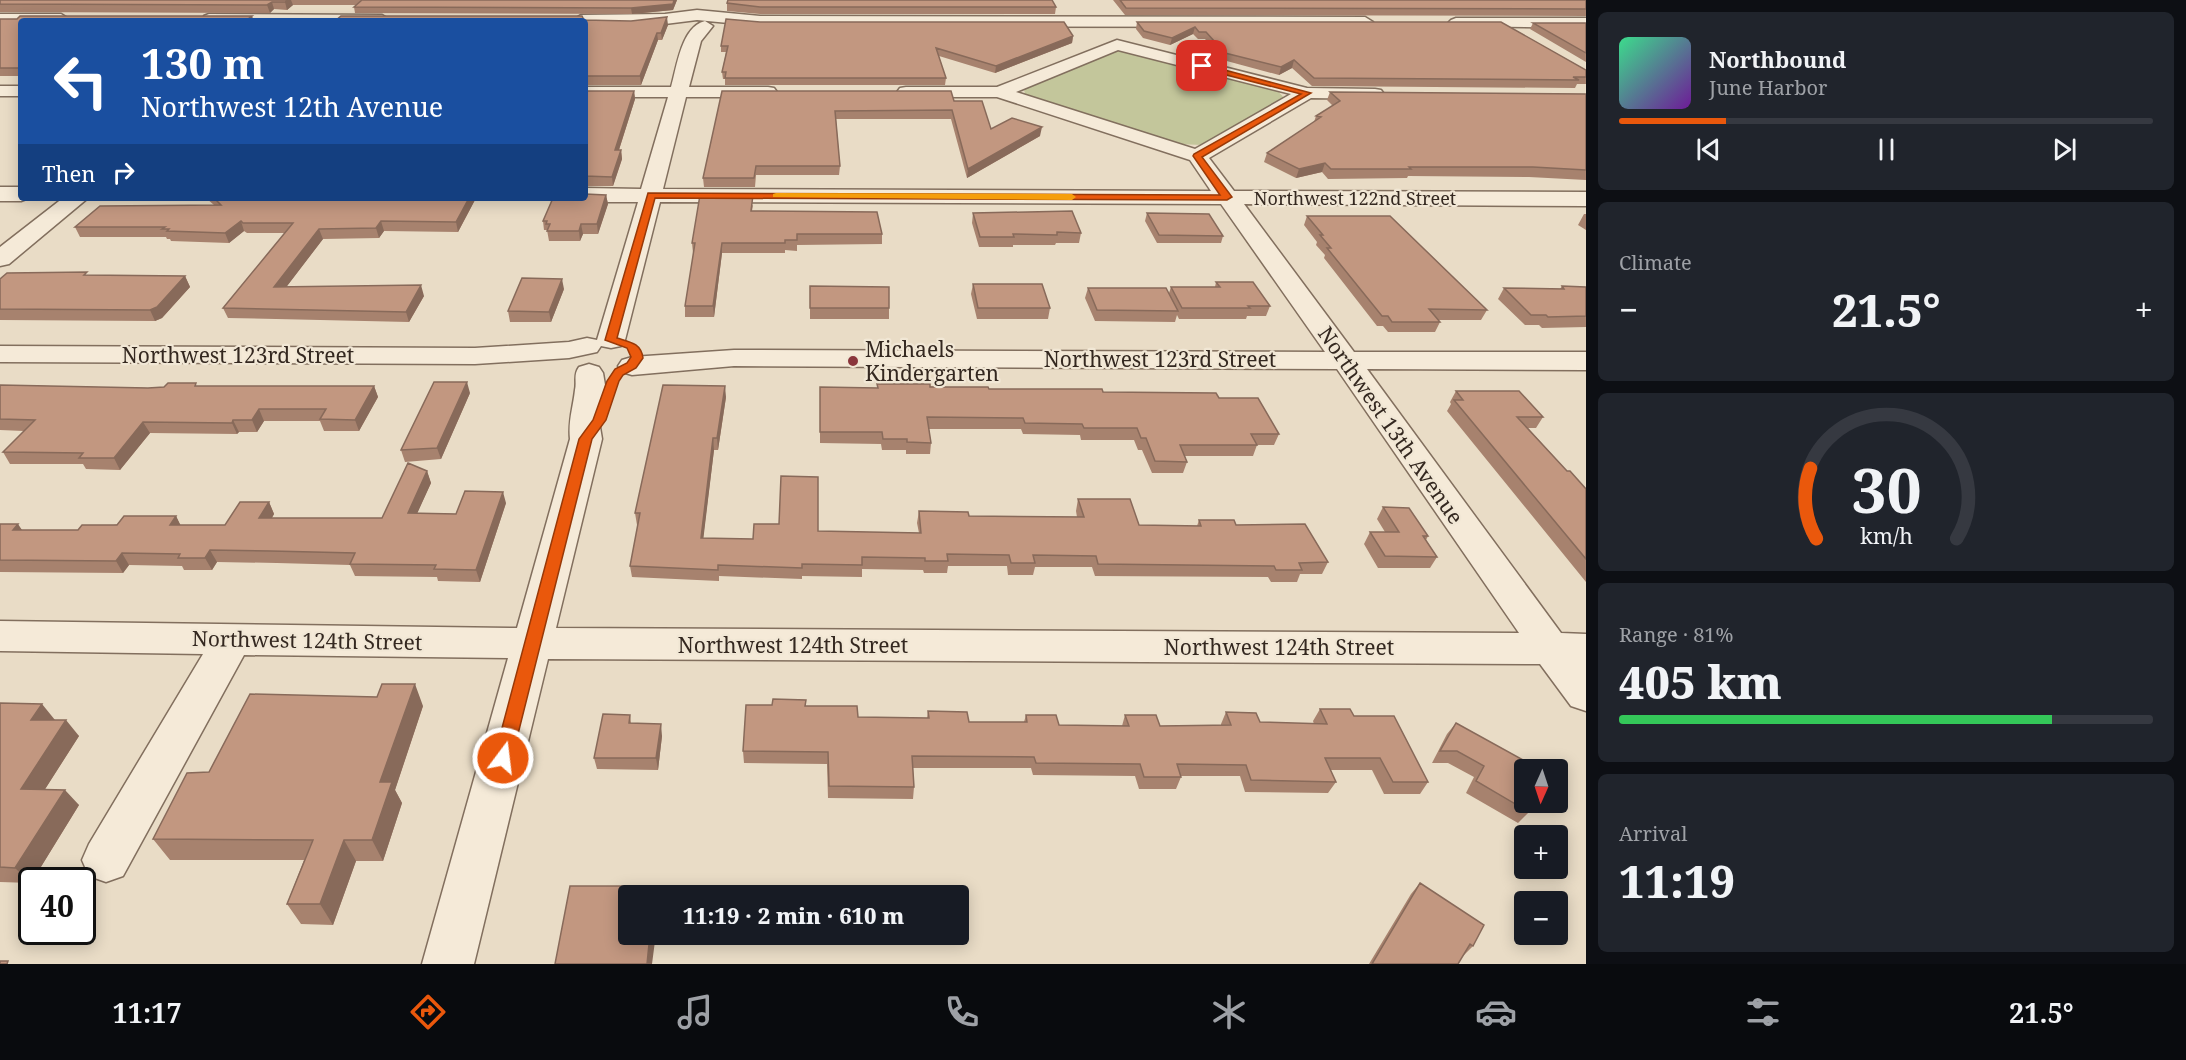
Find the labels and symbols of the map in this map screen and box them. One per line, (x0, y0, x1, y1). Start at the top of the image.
pin (1176, 40, 1227, 91)
street label: Northwest 122nd Street (1254, 186, 1456, 210)
street label: Northwest 13th Avenue (1312, 321, 1470, 529)
place label: Michaels Kindergarten (865, 335, 999, 387)
street label: Northwest 123rd Street (122, 341, 354, 369)
street label: Northwest 123rd Street (1044, 345, 1276, 373)
marker: Michaels Kindergarten (846, 354, 860, 368)
street label: Northwest 124th Street (192, 624, 422, 656)
street label: Northwest 124th Street (678, 631, 908, 659)
street label: Northwest 124th Street (1164, 633, 1394, 661)
position arrow (471, 726, 535, 790)
north arrow (1514, 759, 1568, 813)
speed limit sign: 40 (18, 867, 96, 945)

